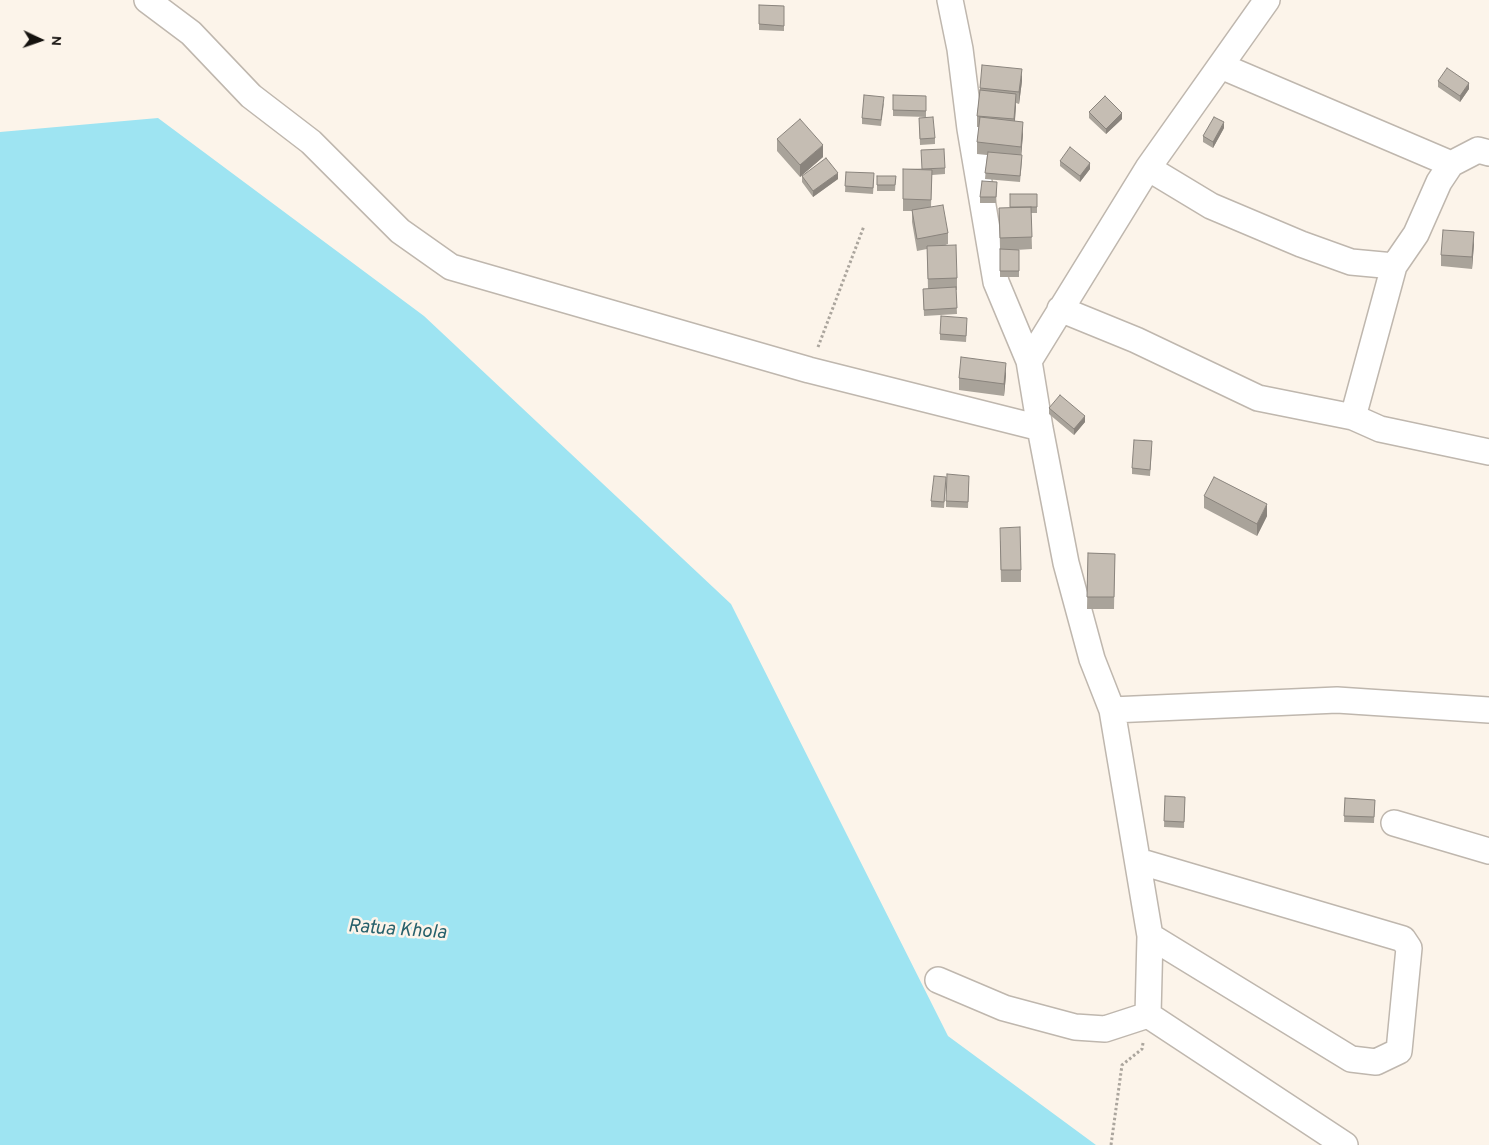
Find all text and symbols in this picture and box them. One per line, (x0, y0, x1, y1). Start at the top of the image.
north arrow (15, 15, 65, 65)
text: N (47, 35, 64, 46)
water label: Ratua Khola (347, 916, 447, 946)

